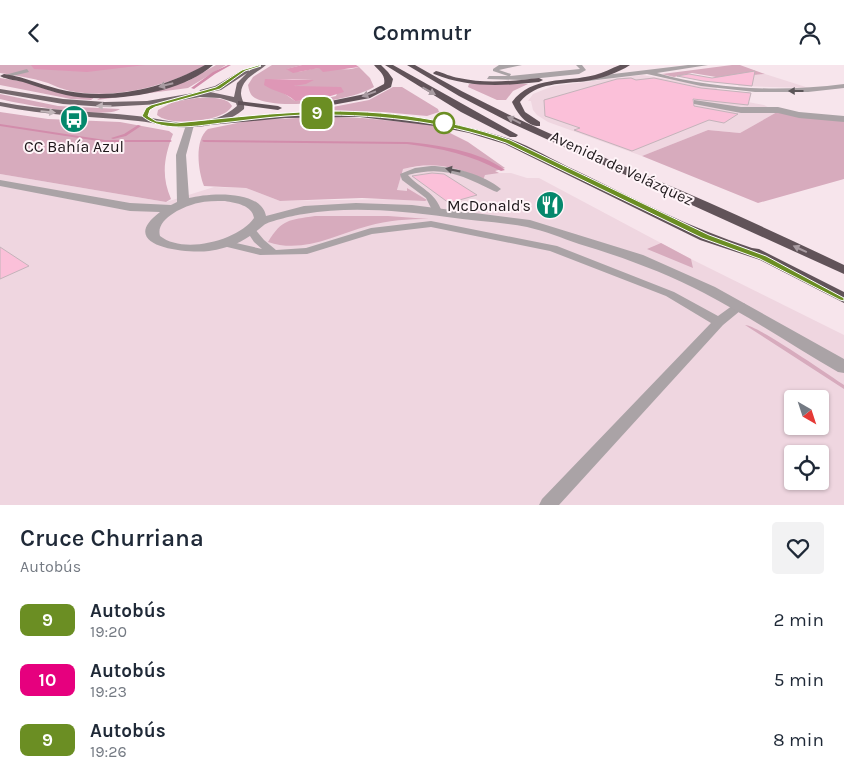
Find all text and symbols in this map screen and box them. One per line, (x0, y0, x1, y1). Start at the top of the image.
icon: back (20, 19, 48, 47)
icon: person (796, 19, 824, 47)
text: Commutr (373, 20, 471, 46)
one-way arrow (159, 81, 174, 89)
one-way arrow (422, 86, 436, 95)
one-way arrow (787, 87, 803, 95)
one-way arrow (361, 90, 376, 98)
line badge: 9 (301, 97, 333, 129)
one-way arrow (95, 102, 111, 110)
text: 9 (312, 102, 322, 124)
bus stop icon: CC Bahía Azul (59, 104, 89, 134)
one-way arrow (40, 108, 56, 116)
unlabelled marker (433, 112, 455, 134)
one-way arrow (507, 116, 521, 124)
street label: Avenida de Velázquez (547, 127, 697, 209)
place label: CC Bahía Azul (24, 137, 124, 156)
one-way arrow (445, 166, 460, 174)
restaurant icon: McDonald's (535, 190, 565, 220)
place label: McDonald's (447, 196, 531, 215)
one-way arrow (793, 244, 807, 252)
north arrow (784, 390, 829, 435)
map controls (784, 390, 829, 490)
button: locate (784, 445, 829, 490)
button: heart (772, 522, 824, 574)
text: Cruce Churriana (20, 524, 204, 552)
text: Autobús (20, 557, 81, 576)
text: Autobús (90, 600, 166, 622)
text: 9 (42, 609, 53, 631)
text: 2 min (774, 609, 824, 631)
text: 19:20 (90, 622, 127, 641)
text: Autobús (90, 660, 166, 682)
text: 10 (39, 669, 56, 691)
text: 5 min (774, 669, 824, 691)
text: 19:23 (90, 682, 127, 701)
text: Autobús (90, 720, 166, 742)
text: 9 (42, 729, 53, 751)
text: 8 min (773, 729, 824, 751)
text: 19:26 (90, 742, 127, 761)

